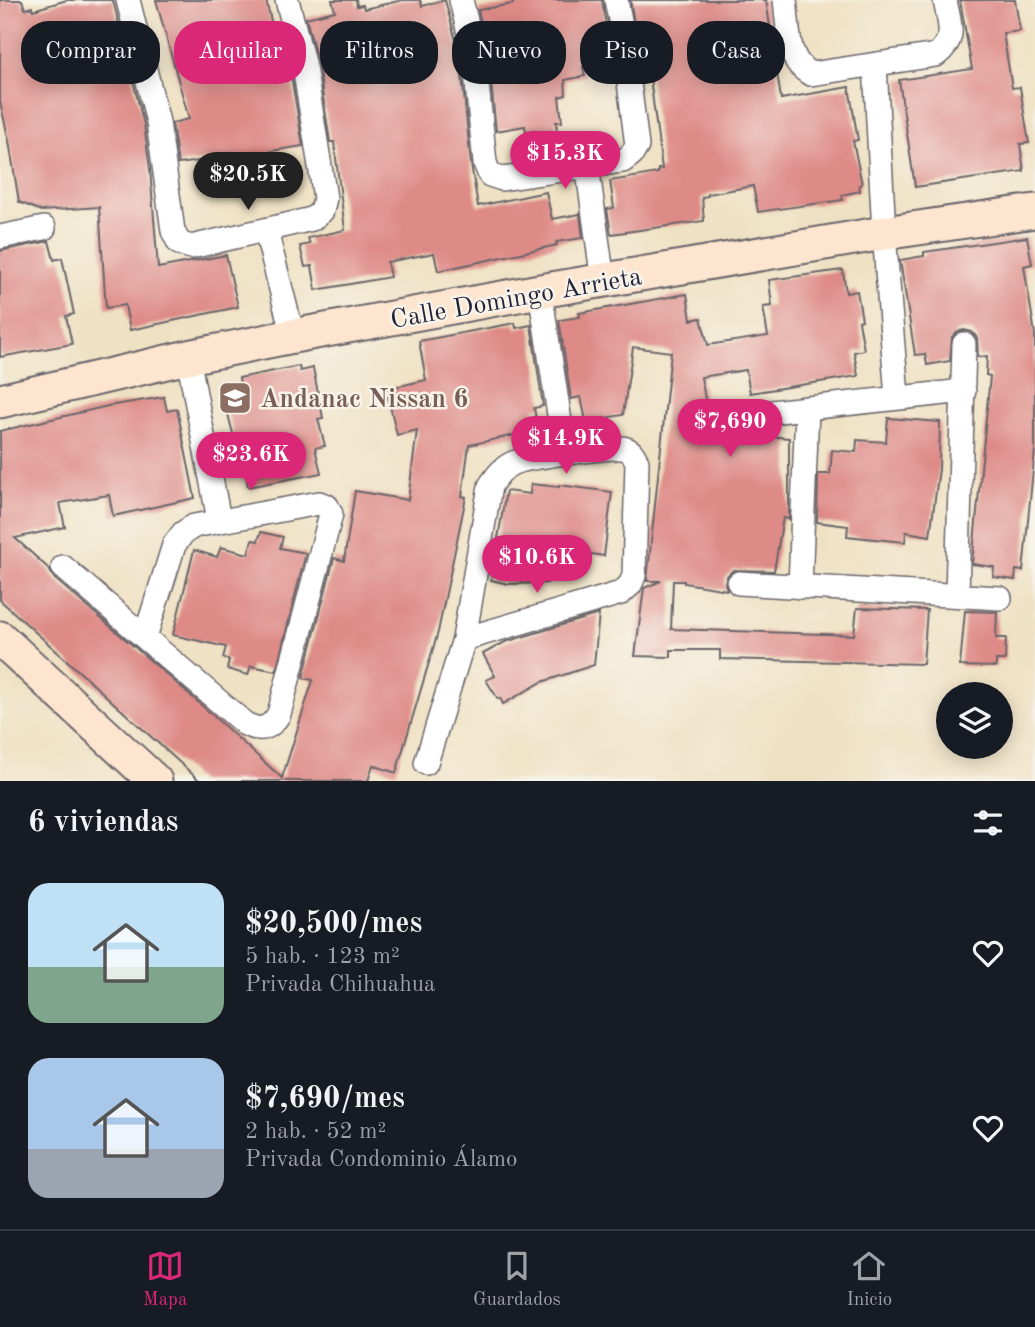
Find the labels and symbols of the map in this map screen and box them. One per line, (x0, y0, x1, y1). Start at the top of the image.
pin: $15.3K (508, 132, 622, 191)
pin: $20.5K (191, 152, 305, 212)
street label: Calle Domingo Arrieta (389, 264, 644, 334)
school or university icon: Andanac Nissan 6 (216, 379, 254, 417)
place label: Andanac Nissan 6 (260, 387, 468, 413)
pin: $7,690 (673, 400, 787, 459)
pin: $14.9K (509, 416, 623, 476)
pin: $23.6K (194, 433, 308, 492)
pin: $10.6K (480, 536, 594, 595)

